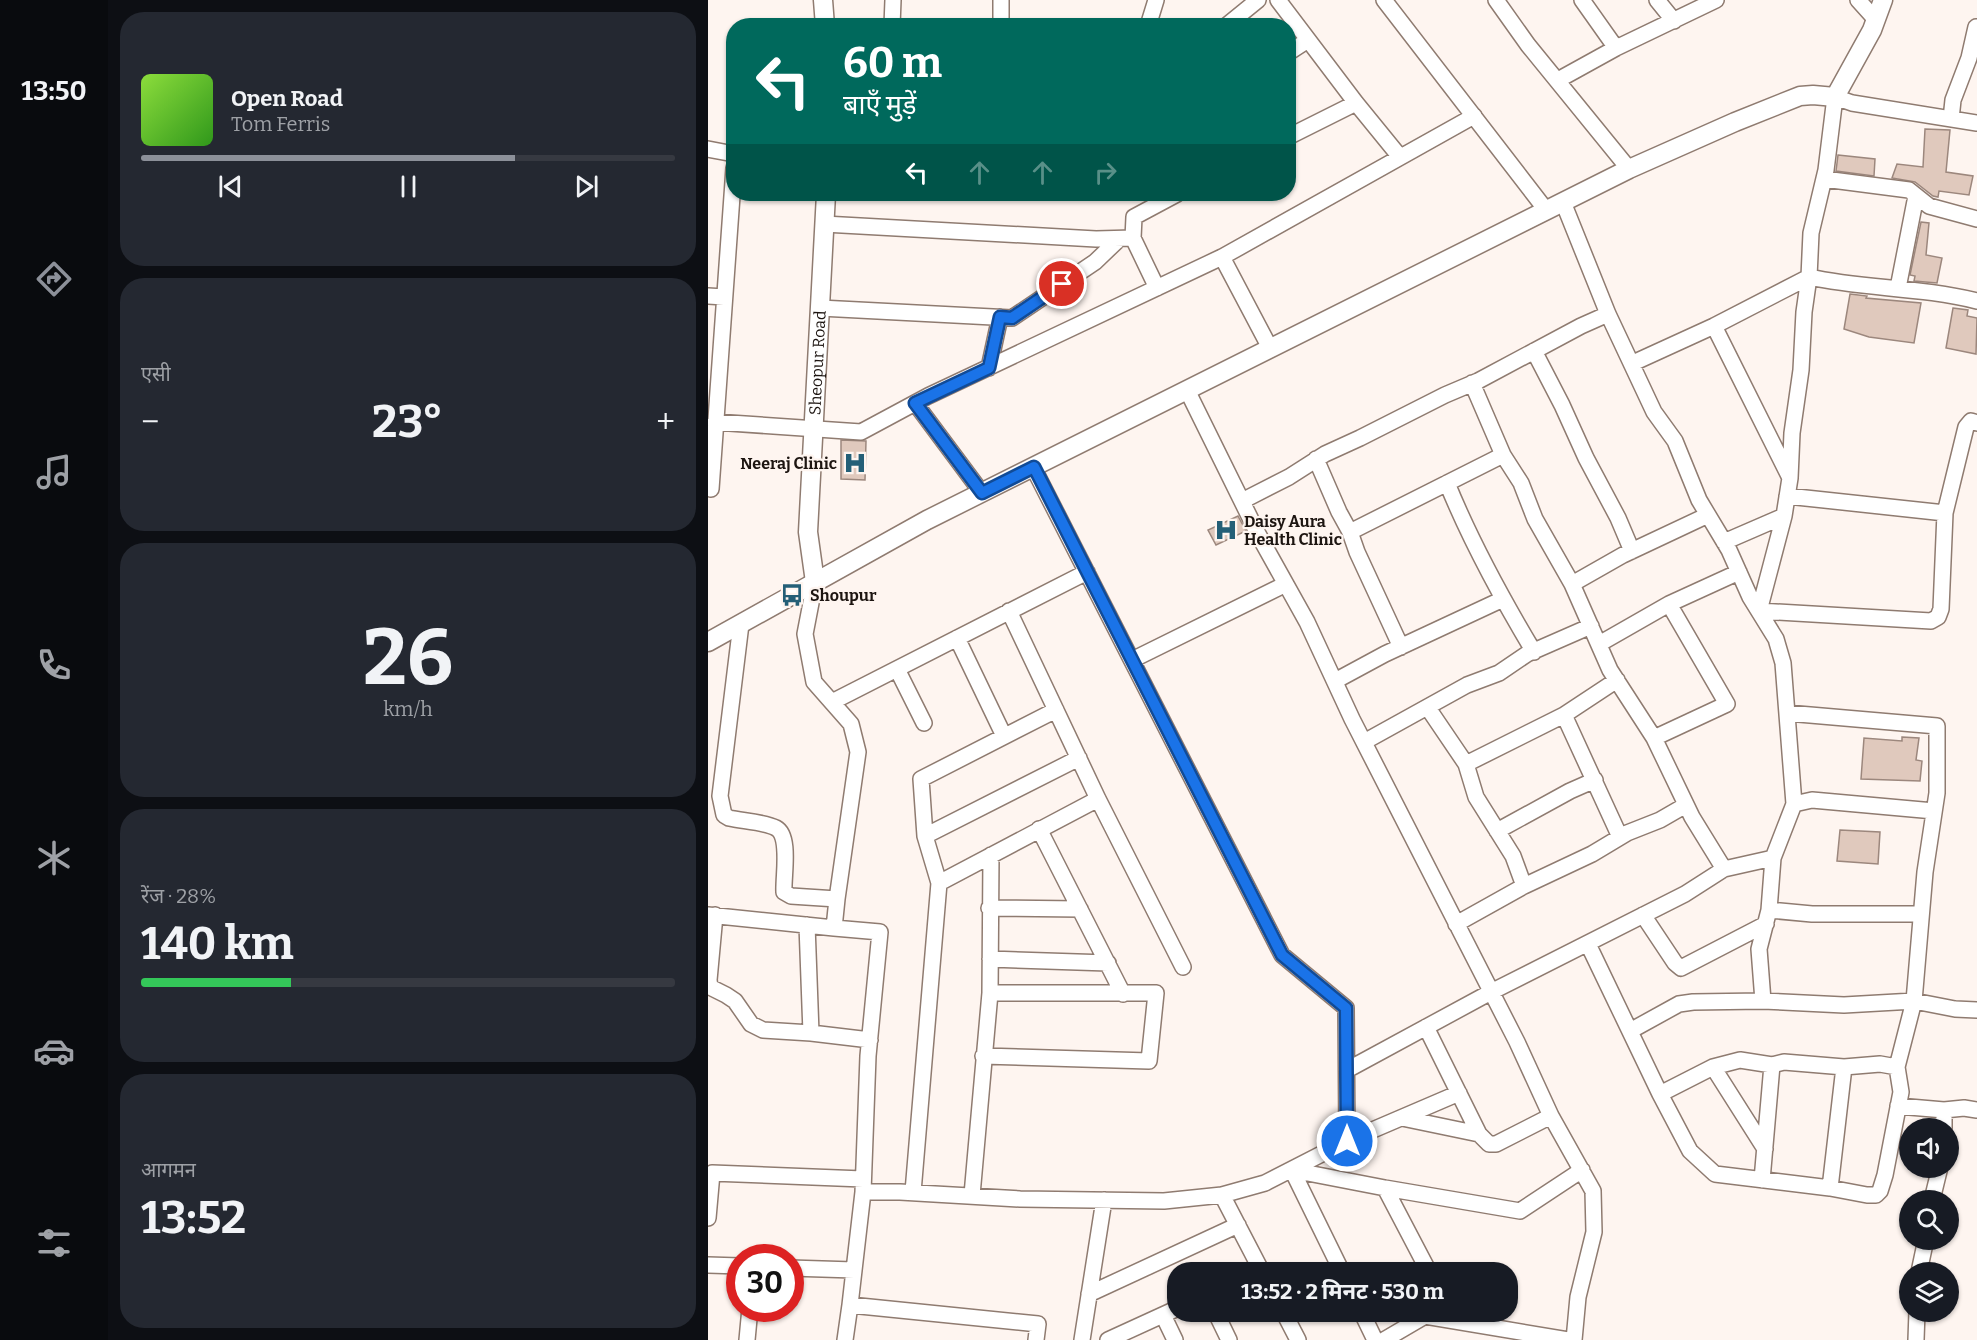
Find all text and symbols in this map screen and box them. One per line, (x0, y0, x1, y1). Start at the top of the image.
text: 60 m (843, 38, 942, 88)
icon: left (744, 42, 822, 120)
text: 13:50 (21, 75, 87, 107)
text: Open Road (231, 85, 343, 112)
text: बाएँ मुड़ें (843, 89, 916, 121)
text: Tom Ferris (231, 112, 330, 136)
icon: left (900, 156, 933, 189)
icon: ahead (963, 156, 996, 189)
icon: ahead (1026, 156, 1059, 189)
icon: right (1089, 156, 1122, 189)
icon: previous (214, 170, 247, 203)
icon: pause (392, 170, 425, 203)
icon: next (570, 170, 603, 203)
icon: directions (33, 258, 75, 300)
pin (1036, 258, 1087, 309)
icon: arrive (1045, 267, 1078, 300)
street label: Sheopur Road (805, 309, 830, 416)
text: एसी (141, 362, 171, 386)
text: 23° (372, 395, 443, 449)
text: − (141, 402, 159, 442)
text: + (656, 402, 675, 442)
hospital icon: Neeraj Clinic (842, 450, 868, 476)
icon: music (33, 451, 75, 493)
place label: Neeraj Clinic (740, 454, 837, 473)
place label: Daisy Aura Health Clinic (1244, 512, 1342, 549)
hospital icon: Daisy Aura Health Clinic (1213, 517, 1239, 543)
bus stop icon: Shoupur (779, 582, 805, 608)
place label: Shoupur (810, 586, 877, 605)
text: 26 (363, 611, 453, 705)
icon: phone (33, 644, 75, 686)
text: km/h (383, 697, 433, 721)
icon: climate (33, 837, 75, 879)
text: रेंज · 28% (141, 884, 216, 908)
text: 140 km (141, 917, 294, 971)
icon: car (33, 1030, 75, 1072)
position arrow (1315, 1109, 1379, 1173)
map controls (1899, 1118, 1959, 1322)
button: sound (1899, 1118, 1959, 1178)
text: आगमन (141, 1158, 196, 1182)
button: search (1899, 1190, 1959, 1250)
text: 13:52 (141, 1191, 246, 1245)
icon: filters (33, 1222, 75, 1264)
speed limit sign: 30 (726, 1244, 804, 1322)
button: layers (1899, 1262, 1959, 1322)
text: 13:52 · 2 मिनट · 530 m (1241, 1278, 1444, 1305)

